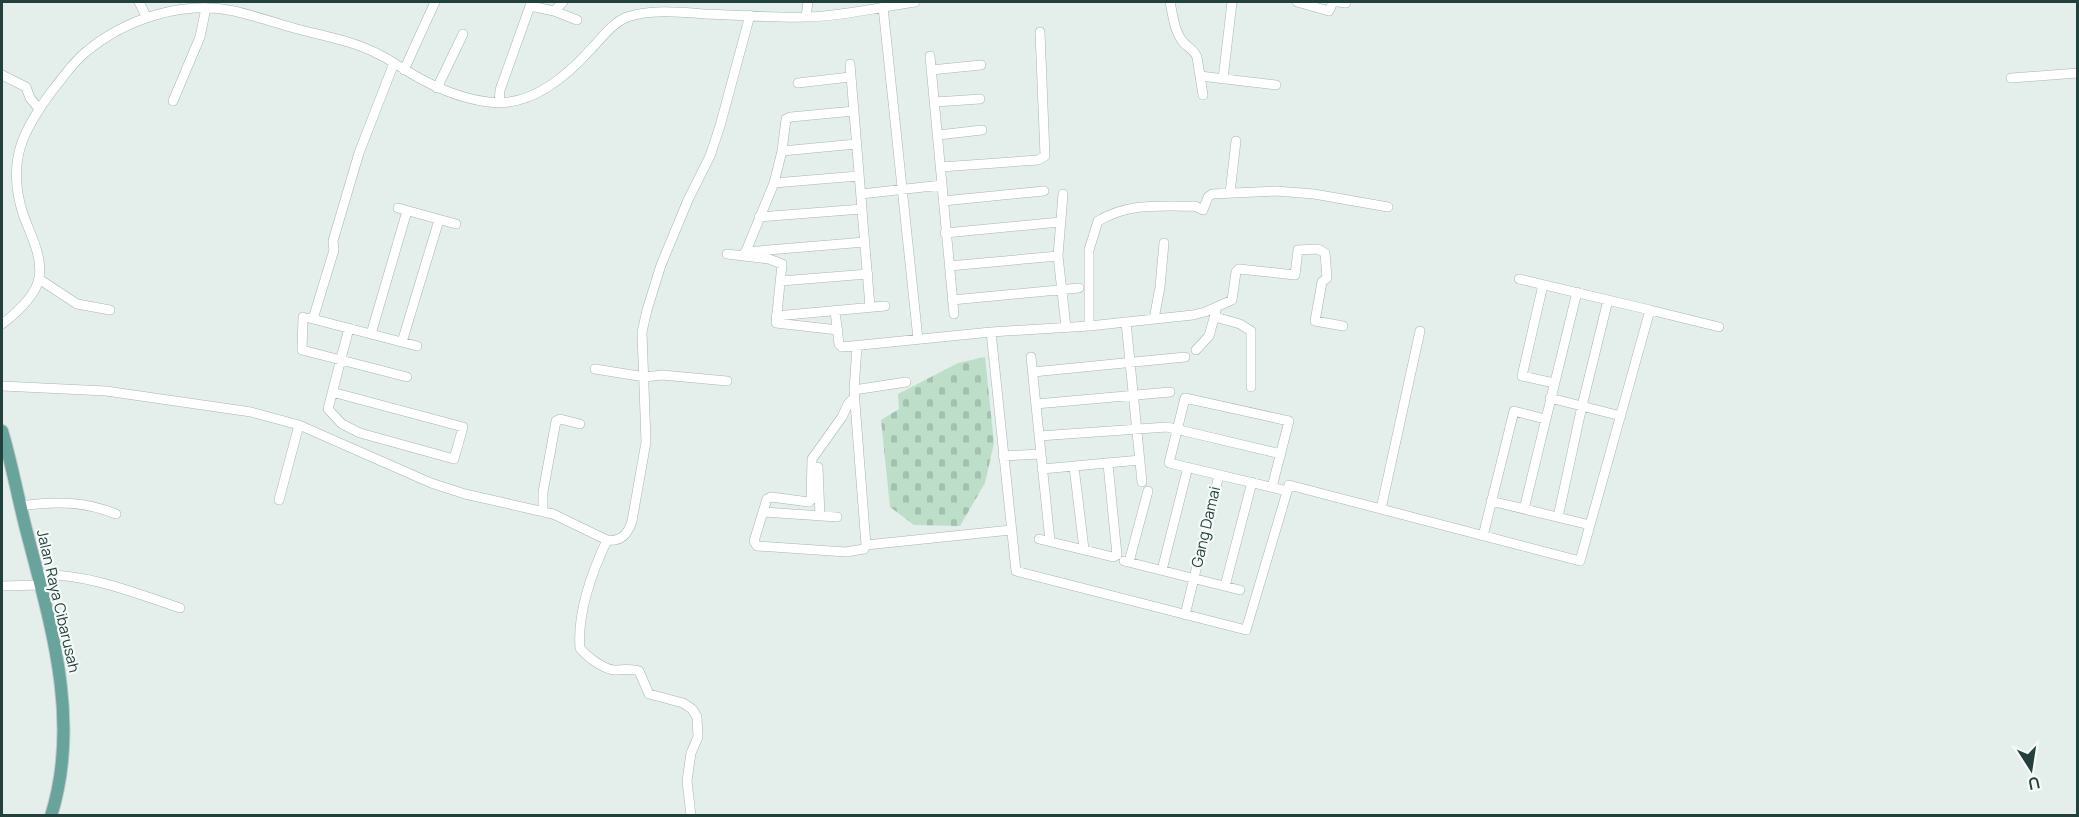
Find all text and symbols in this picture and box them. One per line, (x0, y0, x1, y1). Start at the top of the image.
street label: Gang Damai (1186, 484, 1225, 570)
street label: Jalan Raya Cibarusah (32, 527, 85, 675)
north arrow (2001, 739, 2061, 799)
text: U (2026, 772, 2042, 796)

